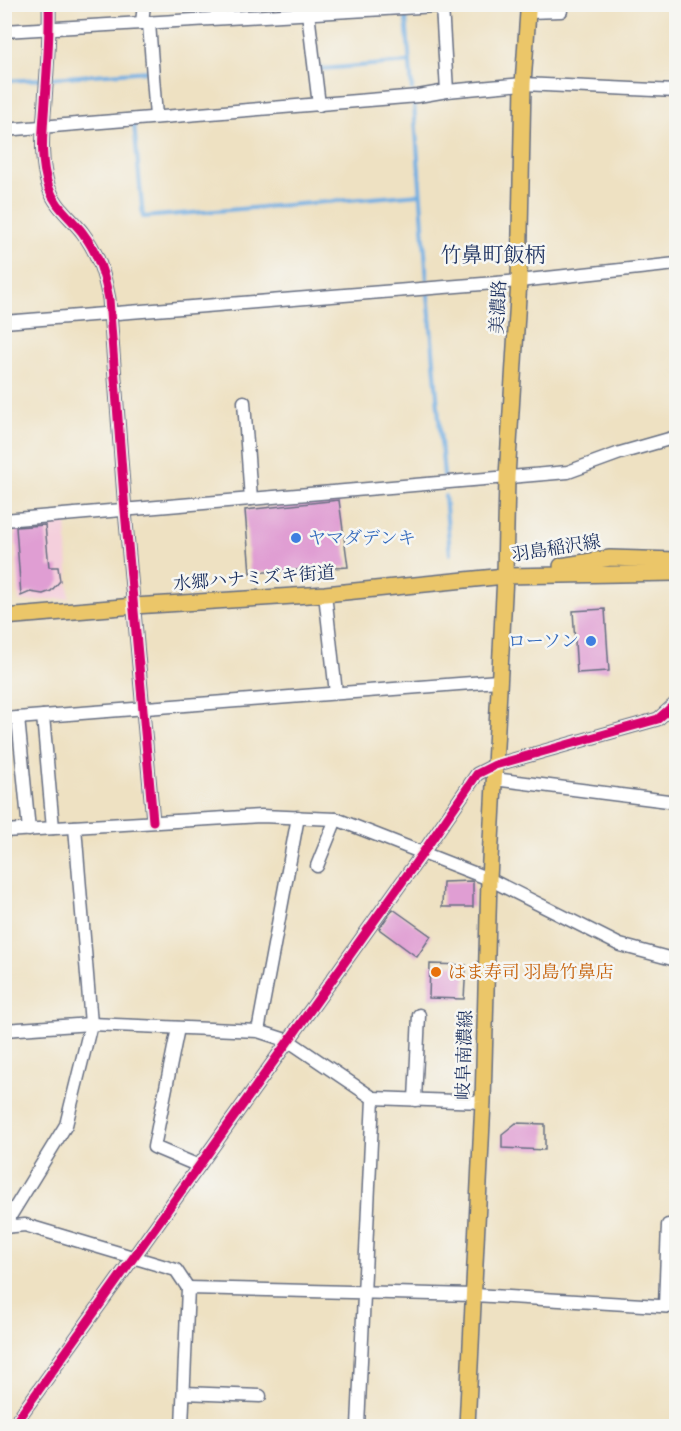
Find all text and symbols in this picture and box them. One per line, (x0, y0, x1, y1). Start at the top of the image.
district label: 竹鼻町飯柄 (441, 241, 546, 269)
street label: 美濃路 (485, 279, 511, 335)
place label: ヤマダデンキ (308, 526, 416, 550)
street label: 羽島稲沢線 (510, 529, 602, 567)
marker: ヤマダデンキ (289, 531, 303, 545)
street label: 水郷ハナミズキ街道 (172, 560, 336, 596)
place label: ローソン (508, 629, 579, 653)
marker: ローソン (584, 634, 598, 648)
place label: はま寿司 羽島竹鼻店 (448, 960, 614, 984)
marker: はま寿司 羽島竹鼻店 (429, 965, 443, 979)
street label: 岐阜南濃線 (450, 1010, 478, 1100)

